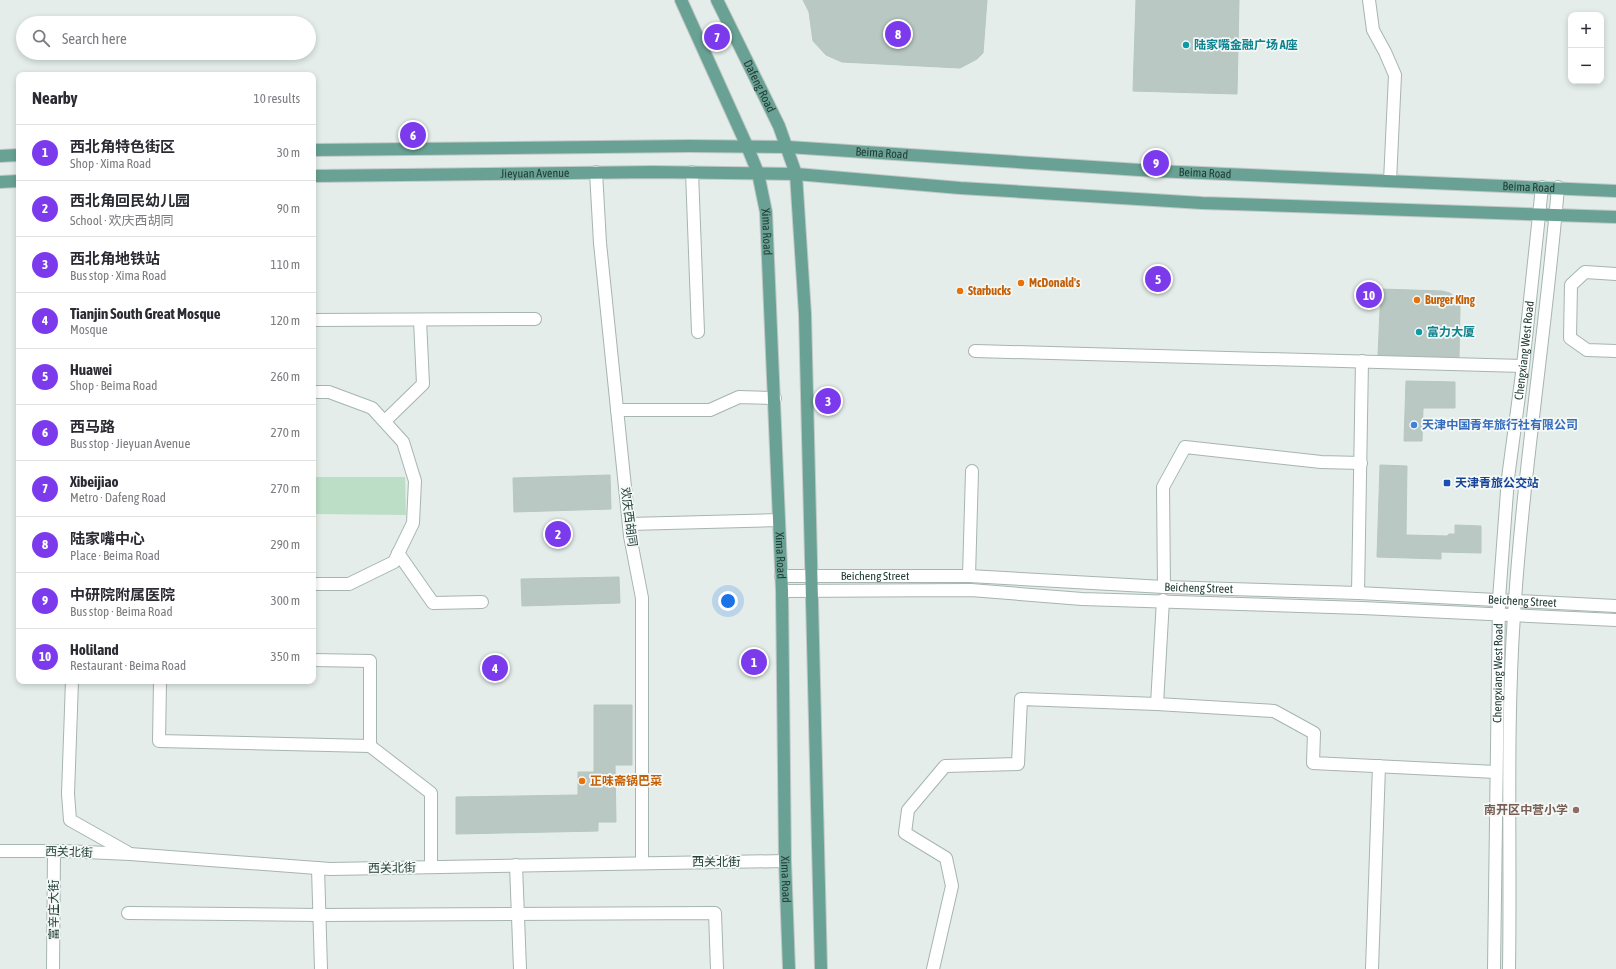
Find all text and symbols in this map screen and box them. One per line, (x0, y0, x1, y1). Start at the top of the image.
map controls (1568, 12, 1604, 84)
button: + (1568, 12, 1604, 48)
search box (16, 16, 316, 60)
pin: 8 (885, 19, 911, 49)
pin: 7 (704, 22, 730, 52)
icon: search (30, 27, 52, 49)
text: Search here (62, 30, 127, 47)
place label: 陆家嘴金融广场 A座 (1194, 38, 1298, 52)
marker: 陆家嘴金融广场 A座 (1181, 40, 1191, 50)
button: − (1568, 48, 1604, 84)
street label: Dafeng Road (741, 58, 778, 115)
text: Nearby (32, 88, 78, 108)
text: 10 results (254, 91, 300, 106)
pin: 6 (400, 120, 426, 150)
text: 西北角特色街区 (70, 138, 175, 155)
street label: Beima Road (855, 144, 909, 162)
text: 1 (42, 145, 48, 160)
text: 30 m (277, 145, 300, 160)
pin: 9 (1143, 148, 1169, 178)
text: Shop · Xima Road (70, 156, 151, 171)
street label: Beima Road (1178, 165, 1232, 181)
street label: Jieyuan Avenue (500, 166, 570, 181)
street label: Beima Road (1502, 179, 1555, 195)
text: 西北角回民幼儿园 (70, 192, 190, 209)
text: 2 (42, 201, 48, 216)
text: 90 m (277, 201, 300, 216)
street label: Xima Road (758, 207, 775, 256)
text: School · 欢庆西胡同 (70, 213, 174, 228)
text: 西北角地铁站 (70, 250, 160, 267)
text: 3 (42, 257, 48, 272)
text: 110 m (271, 257, 300, 272)
pin: 5 (1145, 264, 1171, 294)
text: Bus stop · Xima Road (70, 268, 166, 283)
place label: McDonald's (1029, 276, 1081, 290)
marker: McDonald's (1016, 278, 1026, 288)
pin: 10 (1356, 280, 1382, 310)
place label: Starbucks (968, 284, 1012, 298)
marker: Starbucks (955, 286, 965, 296)
place label: Burger King (1425, 293, 1476, 307)
marker: Burger King (1412, 295, 1422, 305)
street label: Chengxiang West Road (1512, 300, 1537, 401)
text: Tianjin South Great Mosque (70, 305, 221, 322)
text: 4 (42, 313, 48, 328)
text: 120 m (271, 313, 300, 328)
text: Mosque (70, 322, 108, 337)
place label: 富力大厦 (1427, 325, 1475, 339)
marker: 富力大厦 (1414, 327, 1424, 337)
text: Huawei (70, 361, 112, 378)
text: 5 (42, 369, 48, 384)
text: 260 m (271, 369, 300, 384)
text: Shop · Beima Road (70, 378, 157, 393)
pin: 3 (815, 386, 841, 416)
text: 西马路 (70, 418, 115, 435)
place label: 天津中国青年旅行社有限公司 (1422, 418, 1578, 432)
marker: 天津中国青年旅行社有限公司 (1409, 420, 1419, 430)
text: 6 (42, 425, 48, 440)
text: 270 m (271, 425, 300, 440)
text: Bus stop · Jieyuan Avenue (70, 436, 190, 451)
text: Xibeijiao (70, 473, 119, 490)
place label: 天津青旅公交站 (1455, 476, 1539, 490)
marker: 天津青旅公交站 (1442, 478, 1452, 488)
text: 7 (42, 481, 48, 496)
text: 270 m (271, 481, 300, 496)
street label: 欢庆西胡同 (618, 486, 640, 548)
text: Metro · Dafeng Road (70, 490, 166, 505)
pin: 2 (545, 519, 571, 549)
text: 陆家嘴中心 (70, 530, 145, 547)
street label: Xima Road (773, 532, 788, 579)
text: 8 (42, 537, 48, 552)
text: 290 m (271, 537, 300, 552)
text: Place · Beima Road (70, 548, 160, 563)
street label: Beicheng Street (841, 569, 910, 583)
street label: Beicheng Street (1164, 580, 1234, 596)
text: 中研院附属医院 (70, 586, 175, 603)
your location (718, 591, 738, 611)
text: 9 (42, 593, 48, 608)
text: 300 m (271, 593, 300, 608)
street label: Beicheng Street (1488, 593, 1558, 610)
text: Bus stop · Beima Road (70, 604, 173, 619)
street label: Chengxiang West Road (1490, 623, 1506, 723)
text: Holiland (70, 641, 119, 658)
pin: 1 (741, 647, 767, 677)
text: 10 (39, 649, 51, 664)
text: 350 m (271, 649, 300, 664)
pin: 4 (482, 653, 508, 683)
text: Restaurant · Beima Road (70, 658, 186, 673)
place label: 正味斋锅巴菜 (590, 774, 662, 788)
marker: 正味斋锅巴菜 (577, 776, 587, 786)
place label: 南开区中营小学 (1484, 803, 1568, 817)
marker: 南开区中营小学 (1571, 805, 1581, 815)
street label: 西关北街 (45, 844, 93, 860)
street label: 西关北街 (692, 855, 740, 869)
street label: Xima Road (778, 856, 794, 903)
street label: 西关北街 (368, 861, 416, 875)
street label: 富辛庄大街 (47, 880, 61, 940)

